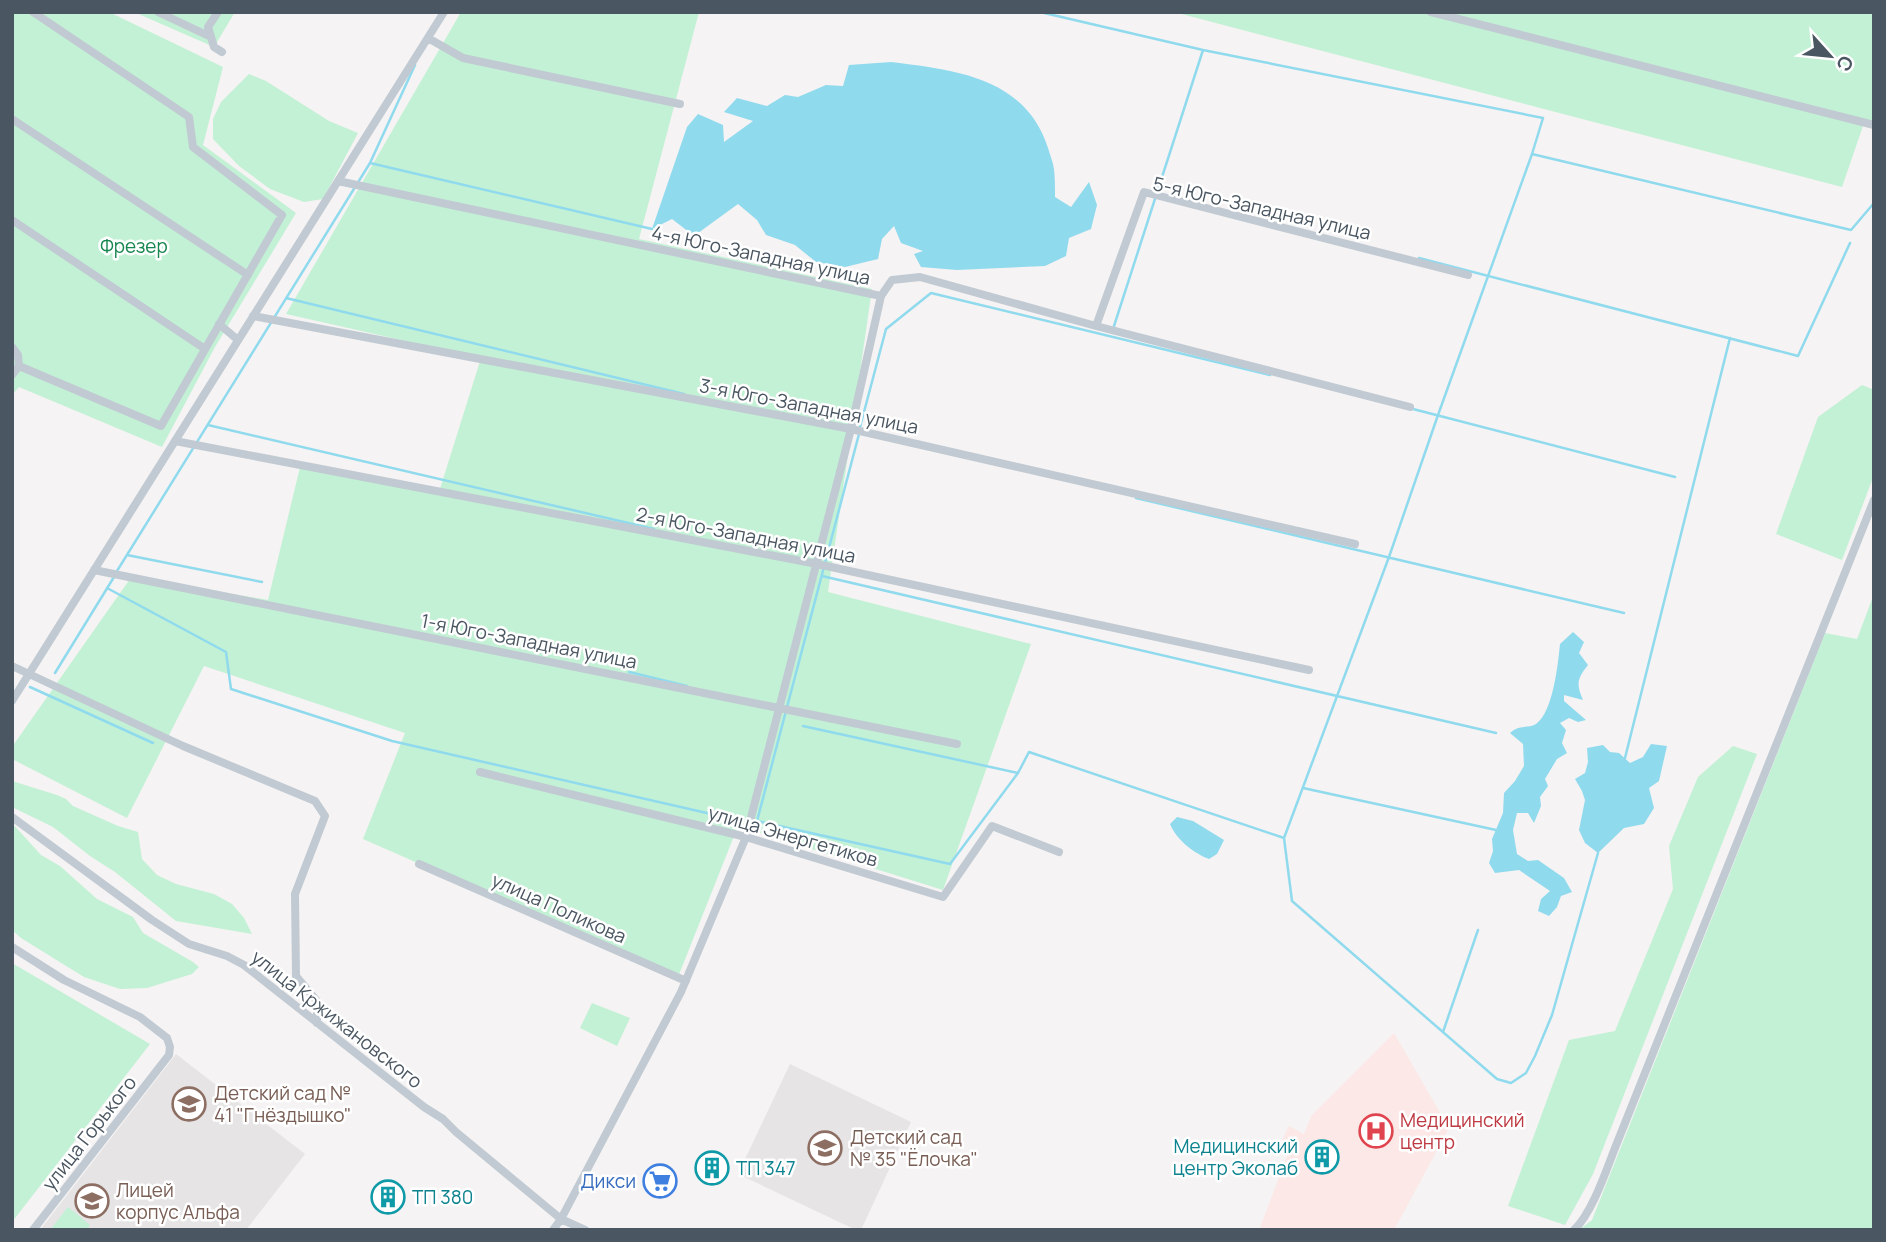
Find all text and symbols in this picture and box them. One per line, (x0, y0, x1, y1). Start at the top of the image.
north arrow (1795, 21, 1865, 91)
text: С (1830, 52, 1860, 76)
street label: 5-я Юго-Западная улица (1150, 170, 1374, 246)
street label: 4-я Юго-Западная улица (649, 219, 873, 291)
park label: Фрезер (100, 233, 168, 259)
street label: 3-я Юго-Западная улица (697, 372, 921, 440)
street label: 2-я Юго-Западная улица (634, 501, 858, 569)
street label: 1-я Юго-Западная улица (419, 607, 639, 675)
street label: улица Энергетиков (705, 799, 881, 873)
street label: улица Поликова (488, 867, 630, 949)
street label: улица Кржижановского (246, 944, 428, 1094)
street label: улица Горького (36, 1070, 142, 1196)
place label: Детский сад № 41 "Гнёздышко" (214, 1080, 351, 1128)
school or university icon: Детский сад № 41 "Гнёздышко" (170, 1085, 208, 1123)
place label: Медицинский центр (1400, 1107, 1525, 1155)
hospital icon: Медицинский центр (1357, 1112, 1395, 1150)
place label: Детский сад № 35 "Ёлочка" (850, 1124, 978, 1172)
school or university icon: Детский сад № 35 "Ёлочка" (806, 1129, 844, 1167)
place label: Медицинский центр Эколаб (1173, 1133, 1298, 1181)
building icon: Медицинский центр Эколаб (1303, 1138, 1341, 1176)
building icon: ТП 347 (693, 1149, 731, 1187)
place label: ТП 347 (736, 1155, 796, 1181)
supermarket icon: Дикси (641, 1162, 679, 1200)
place label: Дикси (581, 1168, 636, 1194)
place label: Лицей корпус Альфа (116, 1177, 240, 1225)
building icon: ТП 380 (369, 1178, 407, 1216)
school or university icon: Лицей корпус Альфа (73, 1182, 111, 1220)
place label: ТП 380 (412, 1184, 473, 1210)

